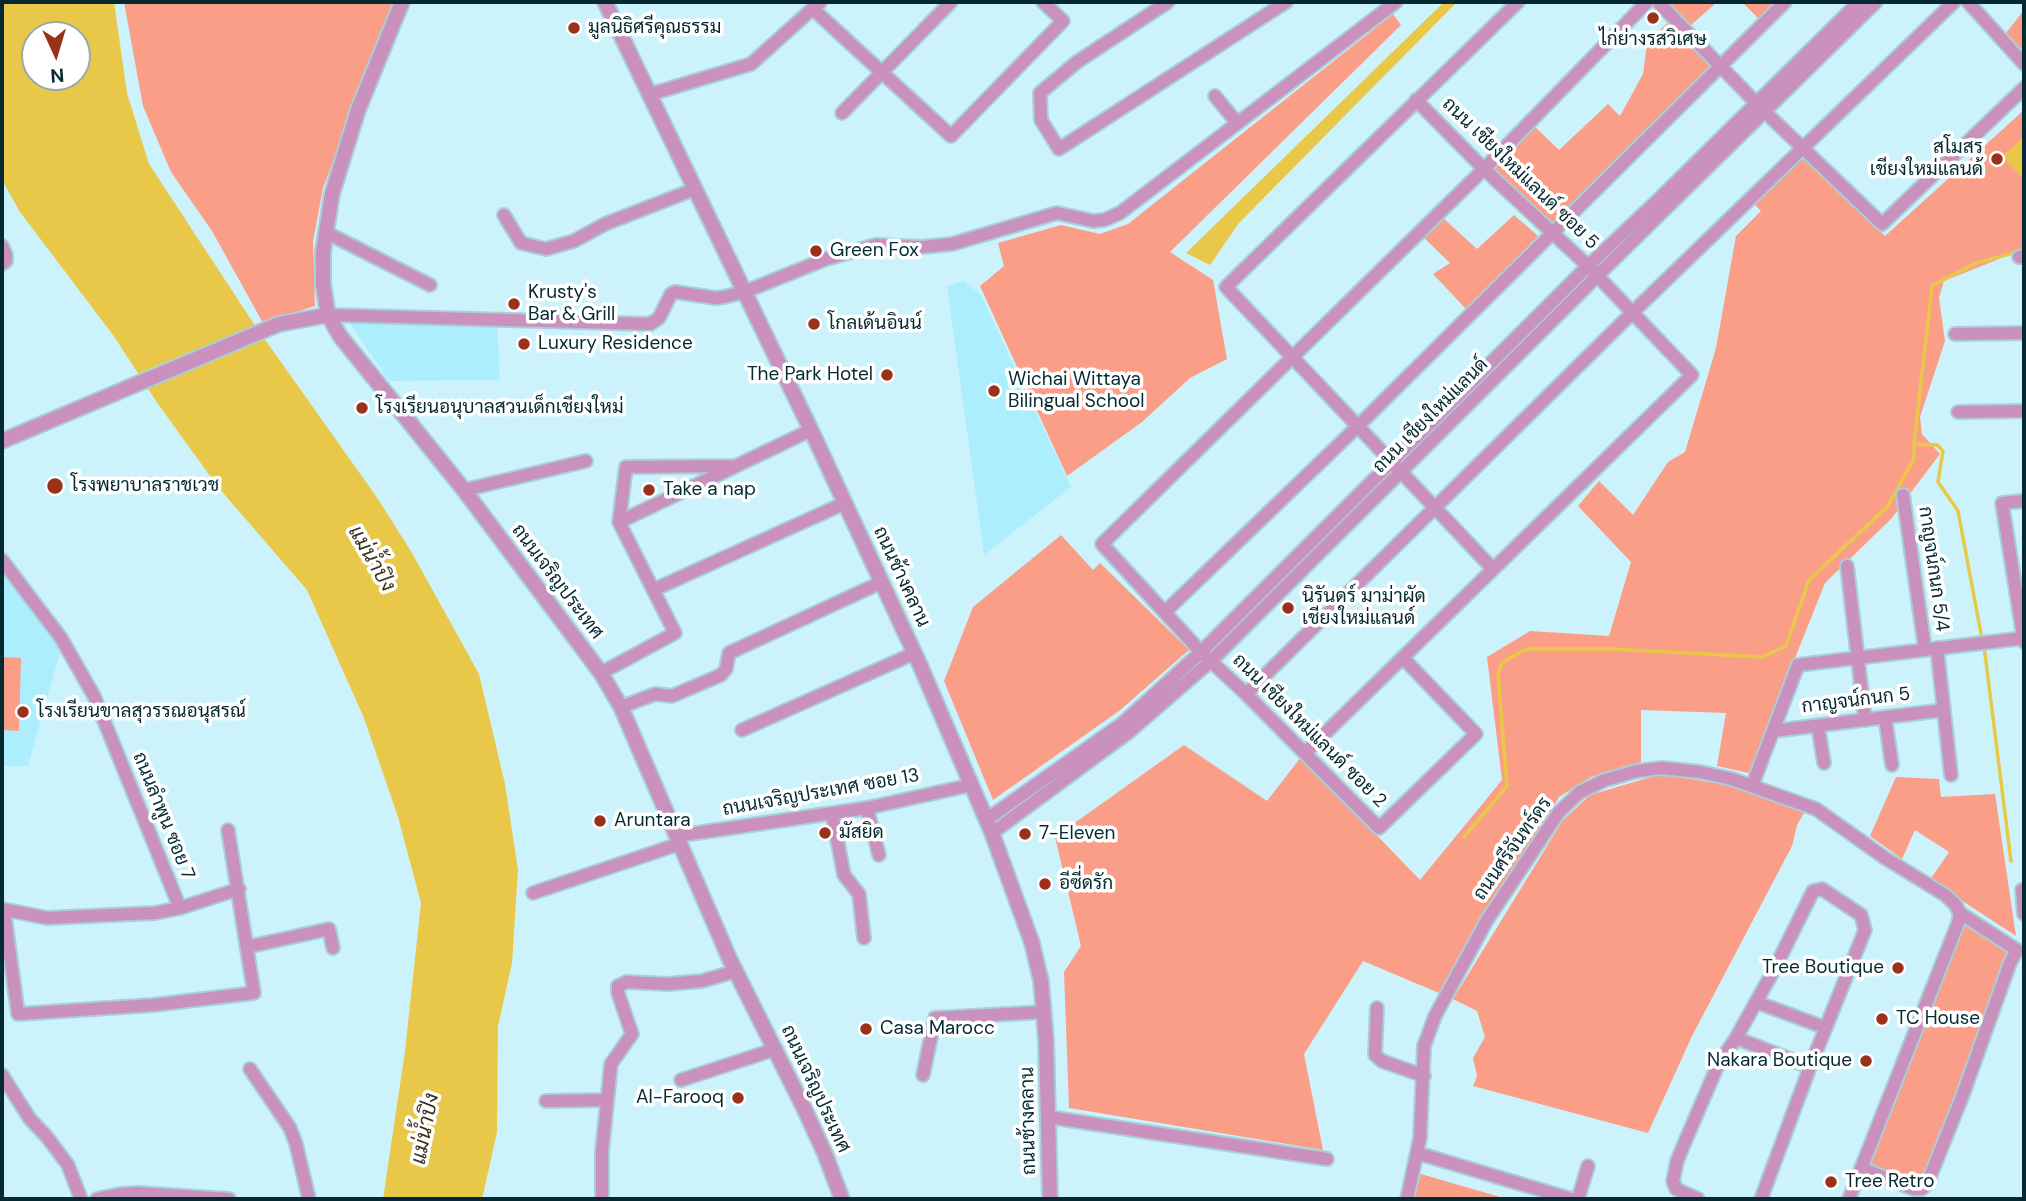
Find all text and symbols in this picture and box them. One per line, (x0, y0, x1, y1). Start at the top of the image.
marker: ไก่ย่างรสวิเศษ (1645, 10, 1661, 26)
place label: มูลนิธิศรีคุณธรรม (588, 17, 721, 39)
marker: มูลนิธิศรีคุณธรรม (566, 20, 582, 36)
north arrow (21, 21, 91, 91)
place label: ไก่ย่างรสวิเศษ (1599, 29, 1707, 51)
text: N (50, 62, 65, 88)
street label: ถนน เชียงใหม่แลนด์ ซอย 5 (1437, 93, 1603, 255)
place label: สโมสร เชียงใหม่แลนด้ (1870, 137, 1983, 181)
marker: สโมสร เชียงใหม่แลนด้ (1989, 151, 2005, 167)
place label: Green Fox (830, 240, 919, 262)
marker: Green Fox (808, 243, 824, 259)
place label: Krusty's Bar & Grill (528, 282, 615, 326)
marker: Krusty's Bar & Grill (506, 296, 522, 312)
place label: โกลเด้นอินน์ (828, 313, 922, 335)
marker: โกลเด้นอินน์ (806, 316, 822, 332)
place label: Luxury Residence (538, 333, 693, 355)
marker: Luxury Residence (516, 336, 532, 352)
street label: ถนน เชียงใหม่แลนด์ (1369, 354, 1493, 478)
place label: The Park Hotel (747, 364, 873, 386)
marker: The Park Hotel (879, 367, 895, 383)
place label: Wichai Wittaya Bilingual School (1008, 369, 1144, 413)
marker: Wichai Wittaya Bilingual School (986, 383, 1002, 399)
place label: โรงเรียนอนุบาลสวนเด็กเชียงใหม่ (376, 397, 624, 419)
marker: โรงเรียนอนุบาลสวนเด็กเชียงใหม่ (354, 400, 370, 416)
place label: โรงพยาบาลราชเวช (71, 475, 219, 497)
marker: โรงพยาบาลราชเวช (45, 476, 65, 496)
place label: Take a nap (663, 479, 756, 501)
marker: Take a nap (641, 482, 657, 498)
street label: กาญจน์กนก 5/4 (1913, 505, 1953, 633)
street label: ถนนเจริญประเทศ (506, 520, 608, 644)
water label: แม่น้ำปิง (342, 522, 400, 596)
street label: ถนนช้างคลาน (868, 523, 934, 631)
place label: นิรันดร์ มาม่าผัด เชียงใหม่แลนด์ (1302, 586, 1426, 630)
marker: นิรันดร์ มาม่าผัด เชียงใหม่แลนด์ (1280, 600, 1296, 616)
street label: ถนน เชียงใหม่แลนด์ ซอย 2 (1227, 649, 1391, 813)
street label: กาญจน์กนก 5 (1800, 683, 1912, 719)
place label: โรงเรียนขาลสุวรรณอนุสรณ์ (37, 701, 246, 723)
marker: โรงเรียนขาลสุวรรณอนุสรณ์ (15, 704, 31, 720)
street label: ถนนลำพูน ซอย 7 (127, 749, 199, 883)
street label: ถนนเจริญประเทศ ซอย 13 (721, 764, 921, 822)
street label: ถนนศรีจันทร์ดร (1469, 793, 1557, 905)
place label: Aruntara (614, 810, 691, 832)
marker: Aruntara (592, 813, 608, 829)
place label: มัสยิด (839, 822, 884, 844)
place label: 7-Eleven (1039, 823, 1115, 845)
marker: มัสยิด (817, 825, 833, 841)
marker: 7-Eleven (1017, 826, 1033, 842)
place label: อีซี่ดรัก (1059, 873, 1113, 895)
marker: อีซี่ดรัก (1037, 876, 1053, 892)
place label: Tree Boutique (1762, 957, 1884, 979)
marker: Tree Boutique (1890, 960, 1906, 976)
place label: TC House (1896, 1008, 1980, 1030)
marker: TC House (1874, 1011, 1890, 1027)
place label: Casa Marocc (880, 1018, 995, 1040)
marker: Casa Marocc (858, 1021, 874, 1037)
street label: ถนนเจริญประเทศ (775, 1022, 855, 1156)
place label: Nakara Boutique (1707, 1050, 1852, 1072)
marker: Nakara Boutique (1858, 1053, 1874, 1069)
street label: ถนนช้างคลาน (1017, 1067, 1041, 1175)
place label: Al-Farooq (636, 1087, 724, 1109)
marker: Al-Farooq (730, 1090, 746, 1106)
water label: แม่น้ำปิง (407, 1091, 445, 1167)
place label: Tree Retro (1845, 1171, 1934, 1193)
marker: Tree Retro (1823, 1174, 1839, 1190)

